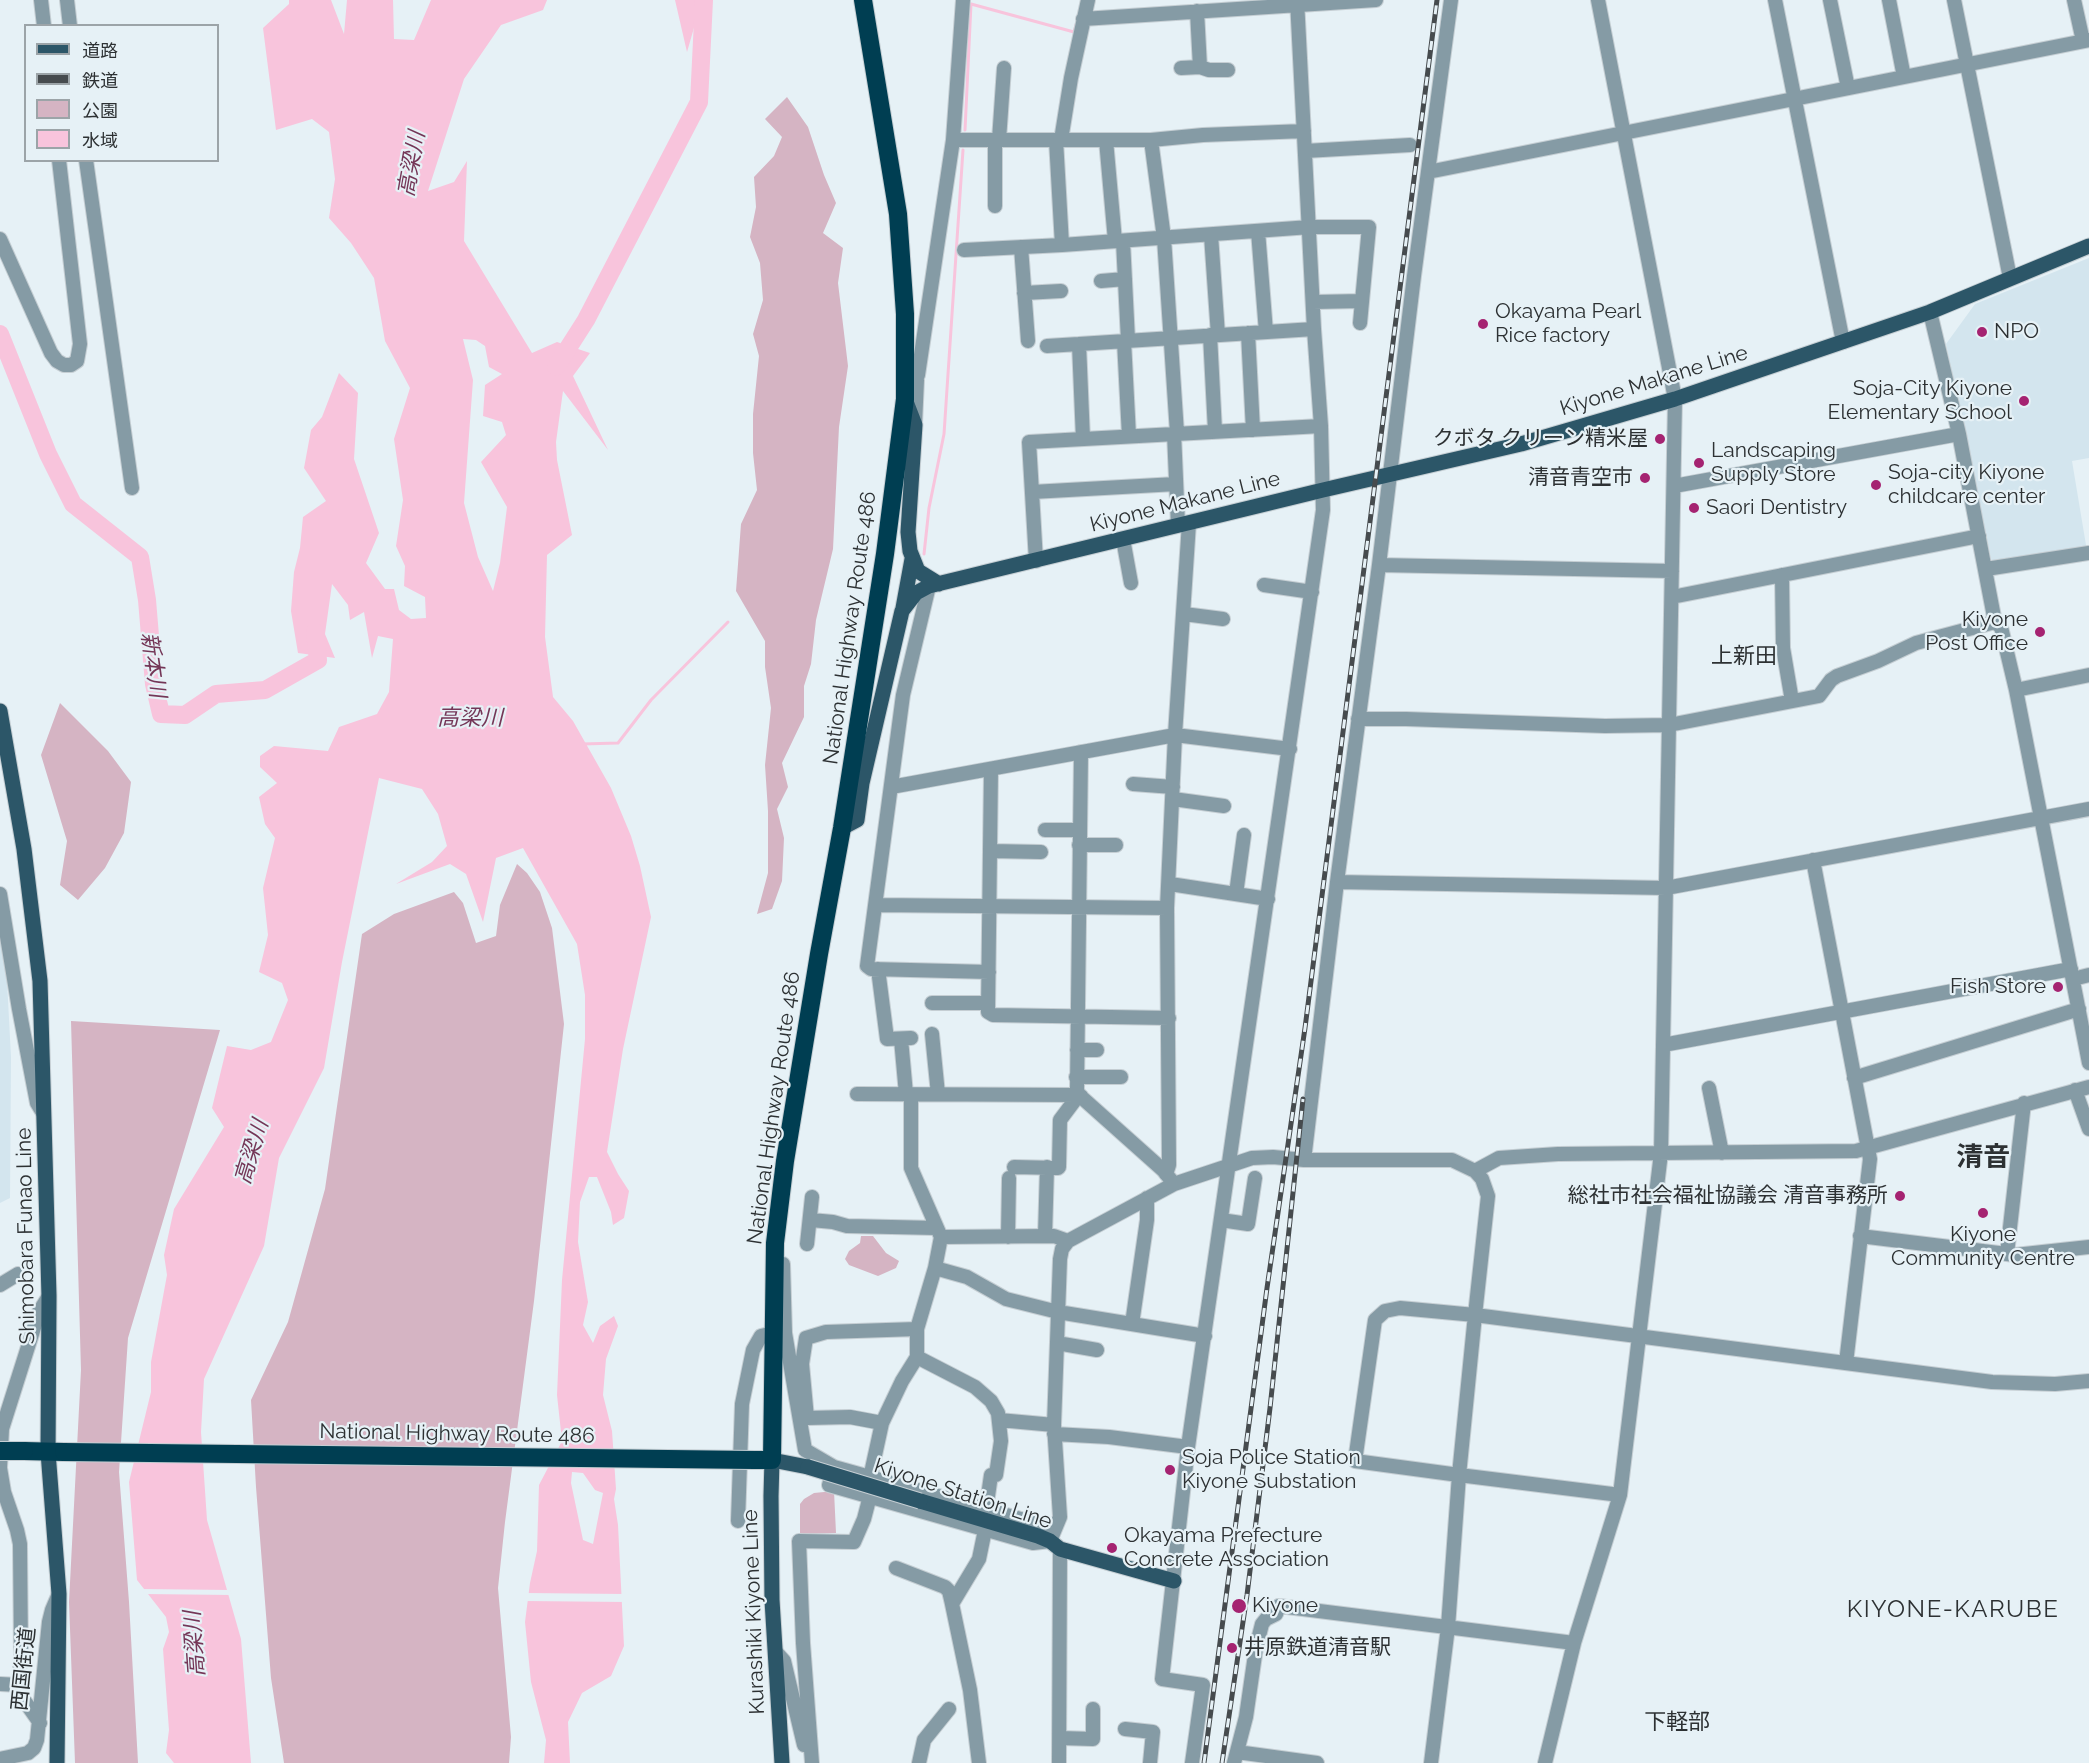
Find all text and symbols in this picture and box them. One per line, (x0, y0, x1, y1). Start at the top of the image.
legend (24, 24, 219, 162)
text: 道路 (82, 40, 118, 61)
text: 鉄道 (82, 70, 118, 91)
text: 公園 (82, 100, 118, 121)
water label: 高梁川 (393, 129, 431, 199)
text: 水域 (82, 130, 118, 151)
place label: Okayama Pearl Rice factory (1495, 299, 1641, 349)
marker: Okayama Pearl Rice factory (1476, 317, 1490, 331)
place label: NPO (1994, 319, 2039, 345)
marker: NPO (1975, 325, 1989, 339)
street label: Kiyone Makane Line (1557, 340, 1751, 422)
place label: Soja-City Kiyone Elementary School (1828, 376, 2012, 426)
marker: Soja-City Kiyone Elementary School (2017, 394, 2031, 408)
place label: クボタ クリーン精米屋 (1433, 426, 1648, 452)
marker: クボタ クリーン精米屋 (1653, 432, 1667, 446)
place label: Landscaping Supply Store (1711, 438, 1836, 488)
marker: Landscaping Supply Store (1692, 456, 1706, 470)
place label: Soja-city Kiyone childcare center (1888, 460, 2045, 510)
place label: 清音青空市 (1528, 465, 1633, 491)
street label: Kiyone Makane Line (1087, 466, 1283, 538)
marker: 清音青空市 (1638, 471, 1652, 485)
marker: Soja-city Kiyone childcare center (1869, 478, 1883, 492)
street label: National Highway Route 486 (818, 490, 882, 766)
place label: Saori Dentistry (1706, 495, 1847, 521)
marker: Saori Dentistry (1687, 501, 1701, 515)
place label: Kiyone Post Office (1925, 607, 2028, 657)
marker: Kiyone Post Office (2033, 625, 2047, 639)
water label: 新本川 (135, 630, 171, 700)
district label: 上新田 (1711, 643, 1777, 669)
water label: 高梁川 (437, 705, 503, 731)
street label: National Highway Route 486 (742, 970, 806, 1246)
place label: Fish Store (1950, 974, 2046, 1000)
marker: Fish Store (2051, 980, 2065, 994)
water label: 高梁川 (230, 1117, 274, 1187)
street label: Shimobara Funao Line (12, 1127, 40, 1345)
district label: 清音 (1956, 1142, 2010, 1174)
place label: 総社市社会福祉協議会 清音事務所 (1568, 1183, 1888, 1209)
marker: 総社市社会福祉協議会 清音事務所 (1893, 1189, 1907, 1203)
marker: Kiyone Community Centre (1976, 1206, 1990, 1220)
place label: Kiyone Community Centre (1891, 1222, 2075, 1272)
street label: National Highway Route 486 (319, 1419, 595, 1449)
place label: Soja Police Station Kiyone Substation (1182, 1445, 1361, 1495)
street label: Kiyone Station Line (871, 1453, 1055, 1535)
marker: Soja Police Station Kiyone Substation (1163, 1463, 1177, 1477)
street label: Kurashiki Kiyone Line (738, 1509, 770, 1715)
place label: Okayama Prefecture Concrete Association (1124, 1523, 1329, 1573)
marker: Okayama Prefecture Concrete Association (1105, 1541, 1119, 1555)
place label: Kiyone (1252, 1593, 1318, 1619)
district label: KIYONE-KARUBE (1847, 1596, 2059, 1624)
marker: Kiyone (1230, 1597, 1248, 1615)
water label: 高梁川 (180, 1610, 210, 1678)
street label: 西国街道 (7, 1626, 41, 1712)
place label: 井原鉄道清音駅 (1244, 1635, 1391, 1661)
marker: 井原鉄道清音駅 (1225, 1641, 1239, 1655)
district label: 下軽部 (1644, 1709, 1710, 1735)

